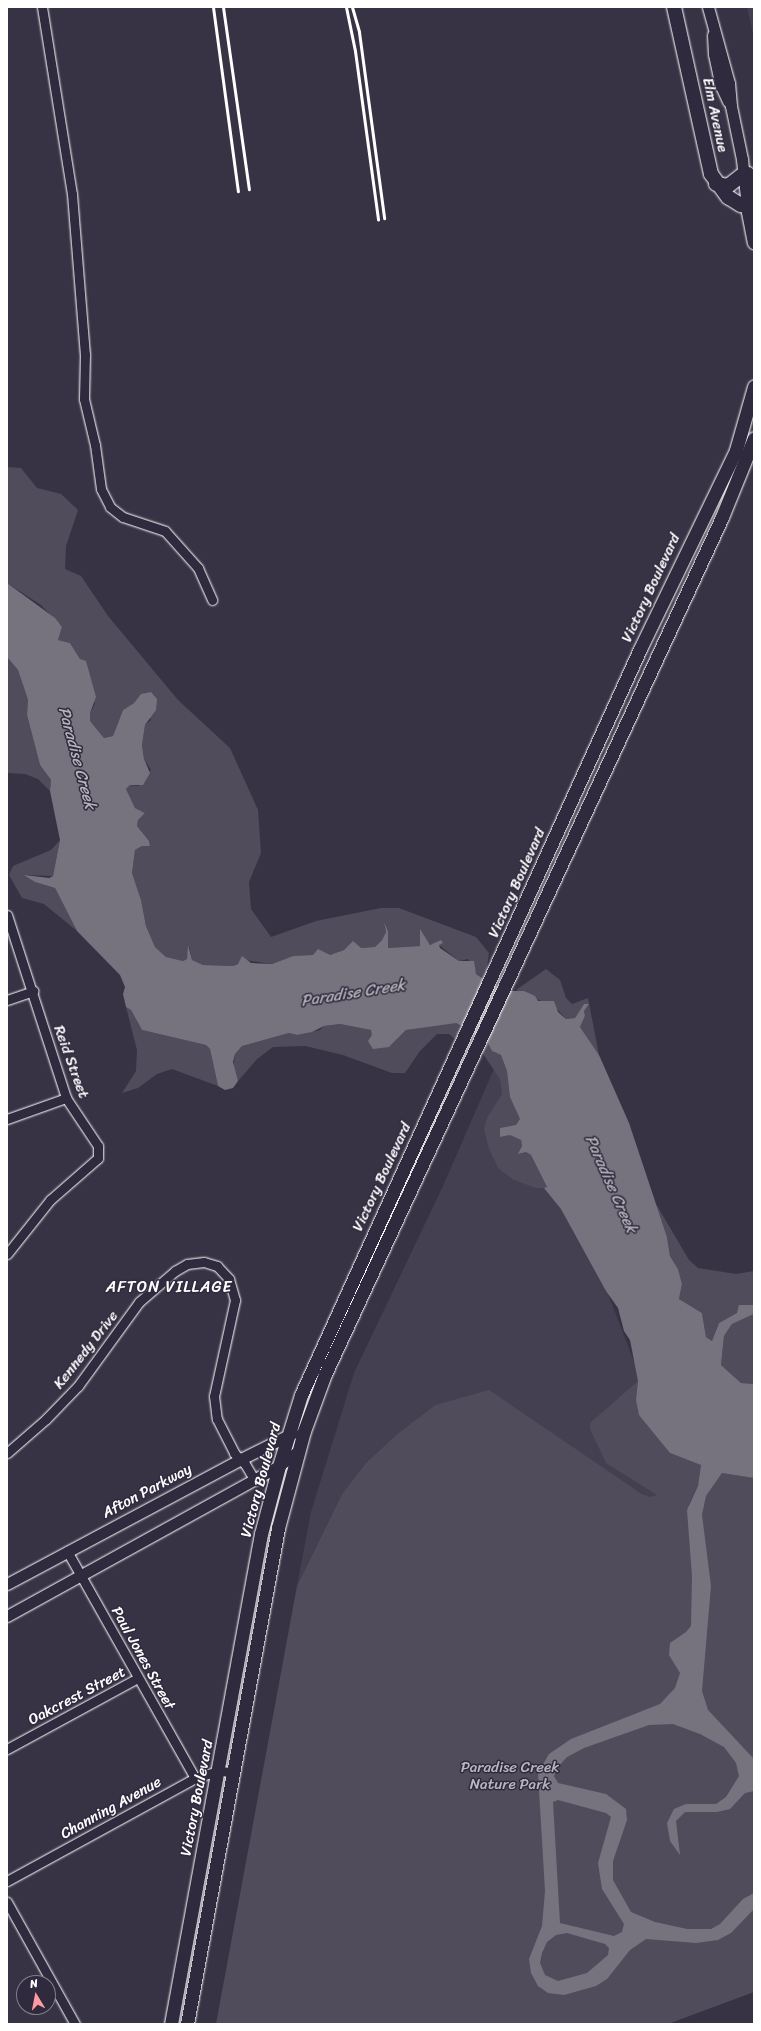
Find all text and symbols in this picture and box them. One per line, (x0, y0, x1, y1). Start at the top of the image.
street label: Elm Avenue (698, 76, 732, 154)
street label: Victory Boulevard (618, 531, 684, 645)
water label: Paradise Creek (54, 705, 100, 811)
street label: Victory Boulevard (485, 826, 549, 940)
water label: Paradise Creek (299, 975, 407, 1011)
street label: Reid Street (49, 1023, 93, 1101)
street label: Victory Boulevard (349, 1120, 415, 1234)
water label: Paradise Creek (581, 1132, 641, 1236)
district label: AFTON VILLAGE (106, 1277, 232, 1297)
street label: Kennedy Drive (50, 1307, 122, 1393)
street label: Victory Boulevard (237, 1421, 285, 1539)
street label: Afton Parkway (99, 1460, 195, 1522)
street label: Paul Jones Street (107, 1602, 179, 1714)
street label: Oakcrest Street (25, 1663, 129, 1729)
street label: Victory Boulevard (177, 1738, 217, 1858)
park label: Paradise Creek Nature Park (460, 1758, 560, 1793)
street label: Channing Avenue (57, 1773, 165, 1843)
text: N (29, 1974, 39, 1994)
north arrow (16, 1975, 56, 2015)

